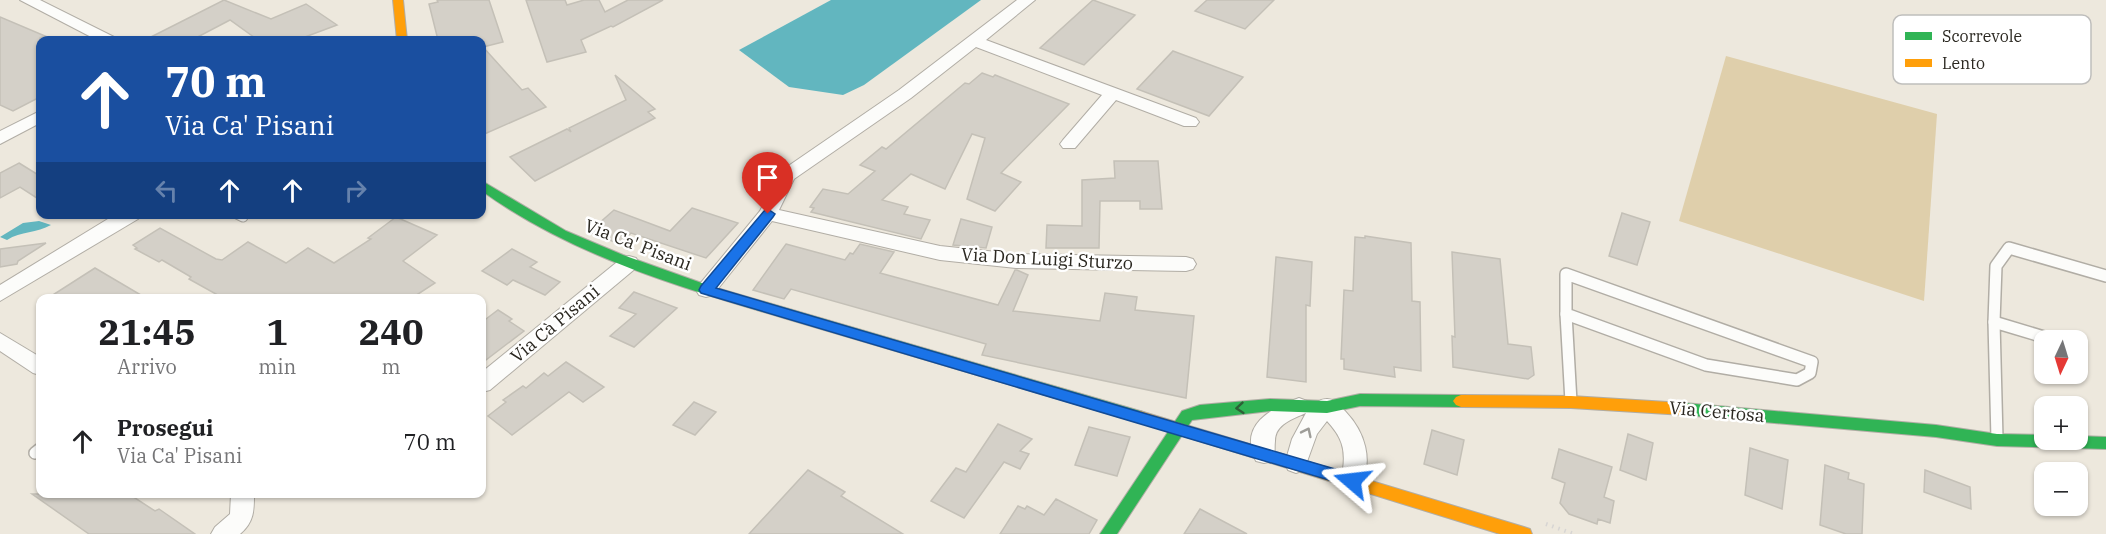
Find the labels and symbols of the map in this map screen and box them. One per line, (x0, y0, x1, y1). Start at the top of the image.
legend (1893, 15, 2091, 84)
text: Scorrevole (1942, 26, 2022, 46)
text: Lento (1942, 53, 1985, 73)
pin (742, 152, 793, 214)
street label: Via Ca' Pisani (581, 214, 695, 276)
street label: Via Don Luigi Sturzo (961, 243, 1133, 274)
street label: Via Cà Pisani (505, 279, 604, 368)
north arrow (2034, 330, 2088, 384)
street label: Via Certosa (1668, 396, 1766, 427)
one-way arrow (1236, 401, 1245, 414)
one-way arrow (1300, 428, 1312, 439)
position arrow (1320, 449, 1384, 513)

